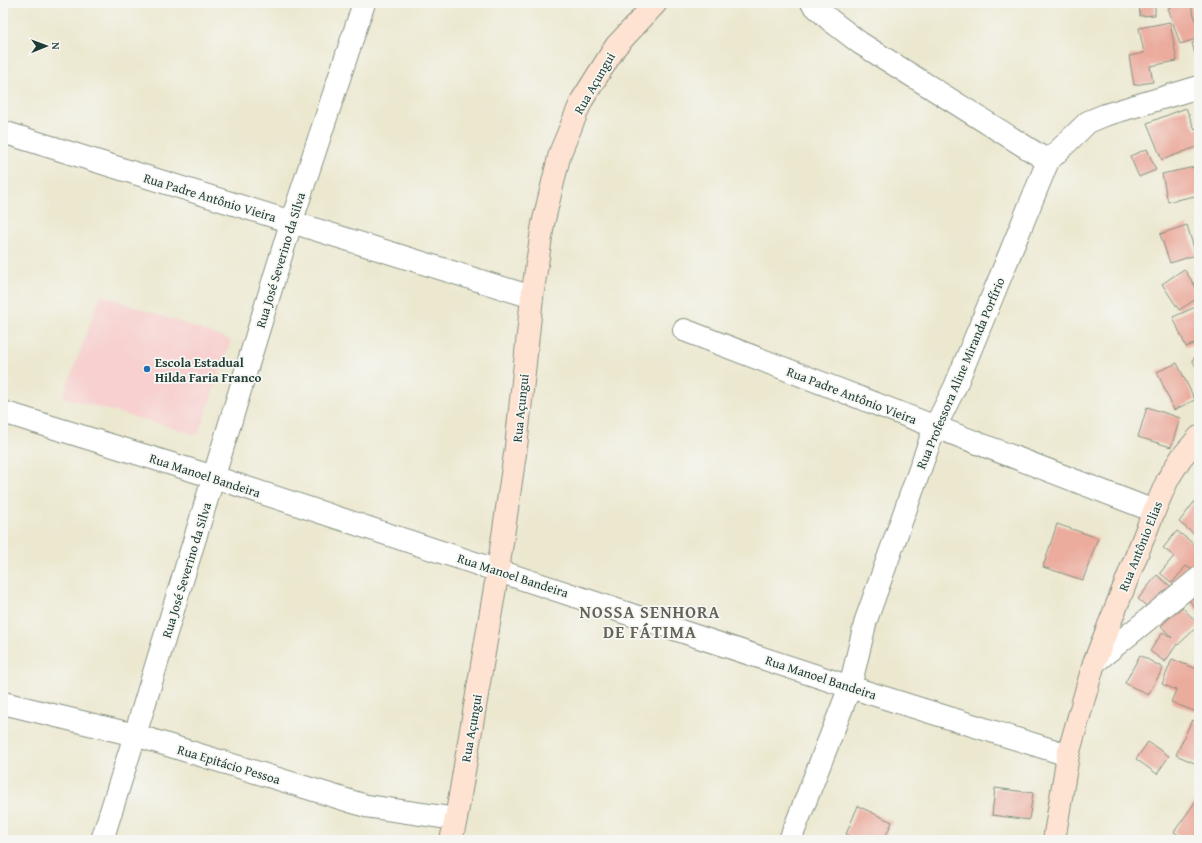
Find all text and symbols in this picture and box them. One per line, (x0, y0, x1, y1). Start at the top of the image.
north arrow (26, 26, 66, 66)
text: N (48, 42, 64, 50)
street label: Rua Açungui (569, 48, 620, 118)
street label: Rua Padre Antônio Vieira (141, 168, 279, 227)
street label: Rua José Severino da Silva (251, 189, 310, 330)
street label: Rua Professora Aline Miranda Porfírio (911, 274, 1010, 472)
place label: Escola Estadual Hilda Faria Franco (155, 353, 261, 387)
street label: Rua Padre Antônio Vieira (784, 362, 920, 429)
marker: Escola Estadual Hilda Faria Franco (142, 364, 152, 374)
street label: Rua Açungui (507, 373, 534, 443)
street label: Rua Manoel Bandeira (147, 449, 264, 503)
street label: Rua Antônio Elias (1114, 498, 1167, 594)
street label: Rua José Severino da Silva (157, 499, 216, 640)
street label: Rua Manoel Bandeira (455, 549, 572, 603)
district label: NOSSA SENHORA DE FÁTIMA (580, 599, 720, 644)
street label: Rua Manoel Bandeira (763, 651, 880, 705)
street label: Rua Açungui (456, 692, 487, 764)
street label: Rua Epitácio Pessoa (175, 740, 283, 789)

